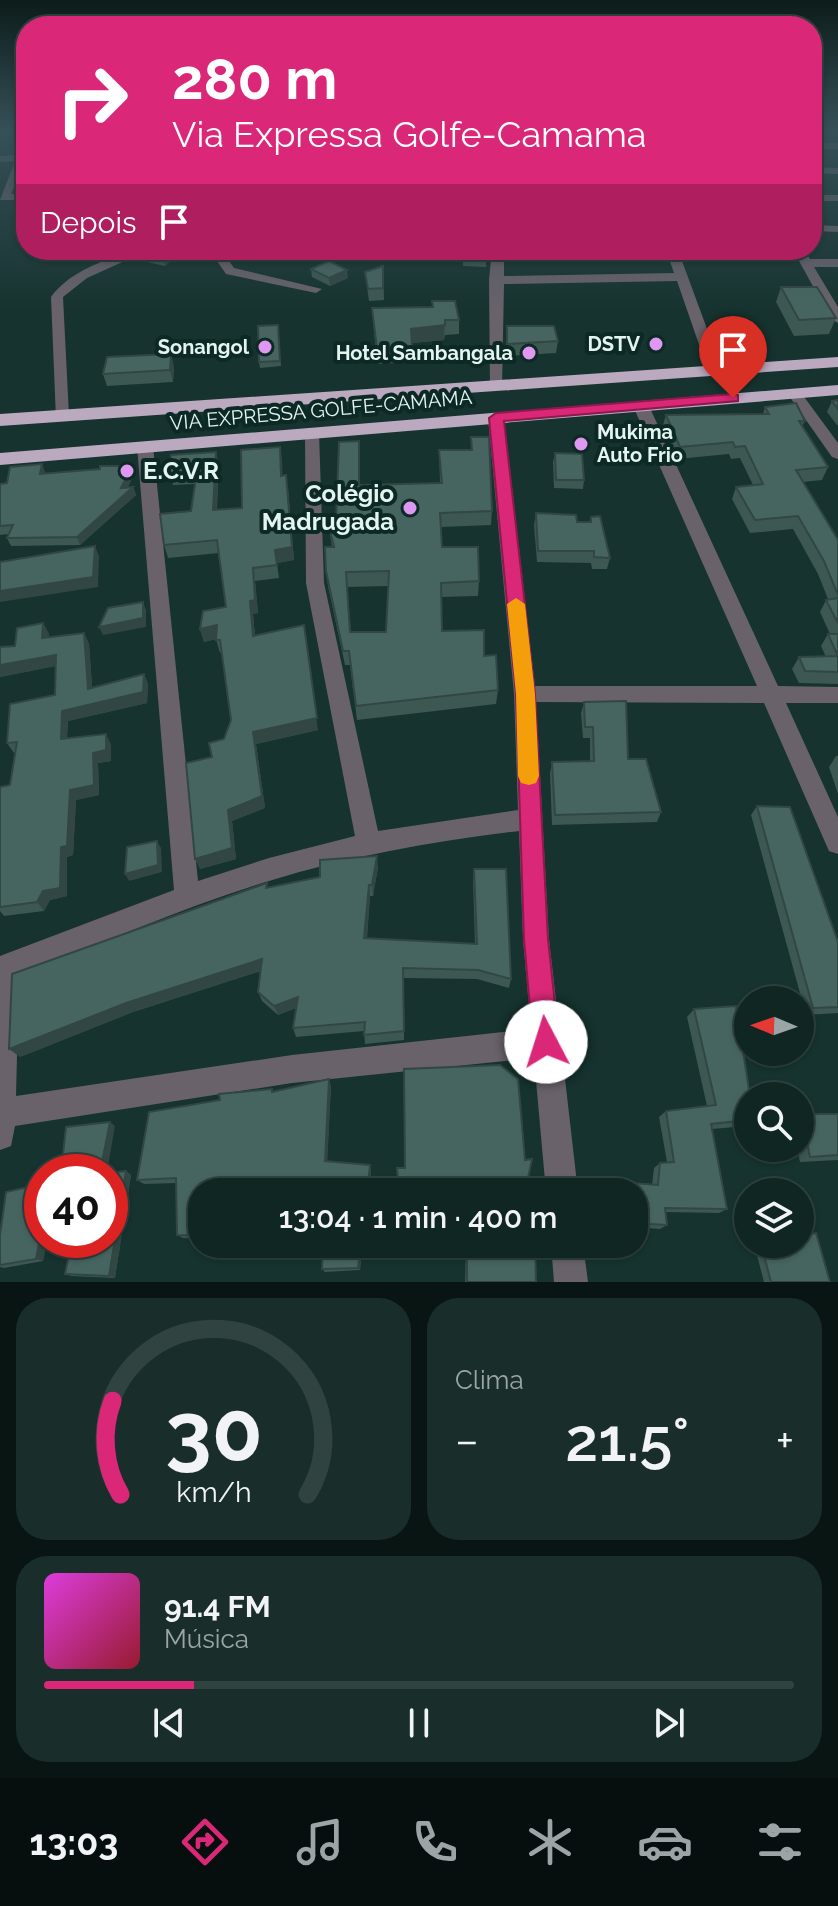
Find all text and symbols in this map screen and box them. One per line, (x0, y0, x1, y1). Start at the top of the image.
text: 280 m (172, 46, 337, 112)
icon: right (40, 48, 144, 152)
text: Via Expressa Golfe-Camama (172, 113, 646, 155)
icon: arrive (152, 200, 196, 244)
text: Depois (40, 205, 136, 240)
pin (699, 316, 767, 398)
icon: arrive (711, 328, 755, 372)
place label: DSTV (588, 332, 640, 356)
place label: Sonangol (158, 335, 250, 359)
marker: DSTV (647, 335, 665, 353)
marker: Sonangol (256, 338, 274, 356)
place label: Hotel Sambangala (336, 341, 513, 365)
marker: Hotel Sambangala (520, 344, 538, 362)
street label: VIA EXPRESSA GOLFE-CAMAMA (169, 385, 474, 435)
place label: Mukima Auto Frio (597, 420, 683, 467)
marker: Mukima Auto Frio (572, 435, 590, 453)
place label: E.C.V.R (143, 456, 219, 485)
marker: E.C.V.R (118, 462, 136, 480)
place label: Colégio Madrugada (262, 479, 394, 536)
marker: Colégio Madrugada (401, 499, 419, 517)
north arrow (734, 986, 814, 1066)
map controls (734, 986, 814, 1258)
position arrow (504, 1000, 588, 1084)
button: search (734, 1082, 814, 1162)
speed limit sign: 40 (24, 1154, 128, 1258)
button: layers (734, 1178, 814, 1258)
text: 13:04 · 1 min · 400 m (279, 1200, 557, 1235)
text: Clima (455, 1365, 524, 1395)
text: 30 (165, 1383, 262, 1480)
text: 21.5° (565, 1405, 689, 1475)
text: − (455, 1415, 479, 1466)
text: + (776, 1415, 794, 1466)
text: km/h (176, 1475, 251, 1509)
text: 91.4 FM (164, 1589, 271, 1624)
text: Música (164, 1624, 249, 1654)
icon: previous (147, 1701, 191, 1745)
icon: pause (397, 1701, 441, 1745)
icon: next (647, 1701, 691, 1745)
icon: directions (177, 1814, 233, 1870)
icon: music (292, 1814, 348, 1870)
icon: phone (407, 1814, 463, 1870)
icon: climate (522, 1814, 578, 1870)
icon: car (637, 1814, 693, 1870)
icon: filters (752, 1814, 808, 1870)
text: 13:03 (30, 1821, 118, 1863)

